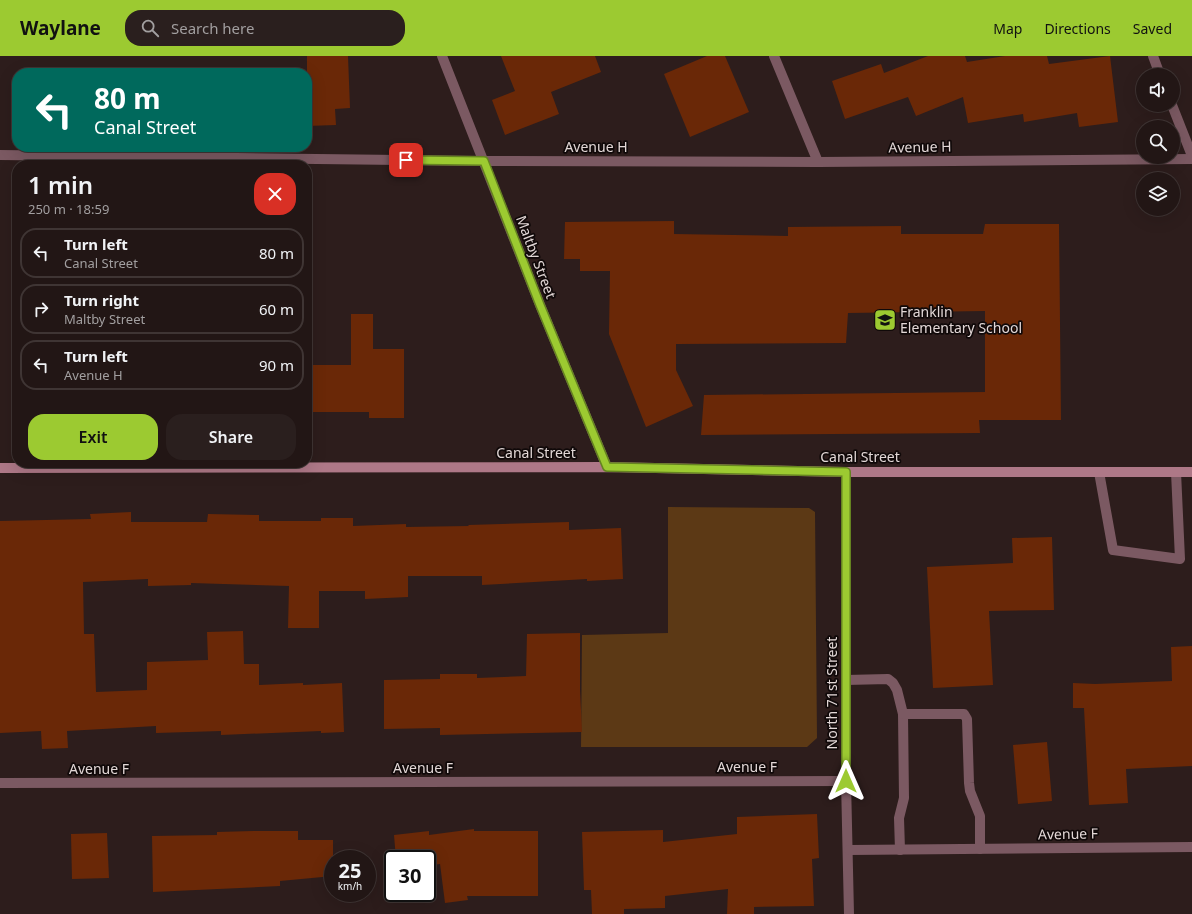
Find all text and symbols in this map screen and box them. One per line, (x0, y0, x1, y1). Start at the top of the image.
search box (125, 10, 405, 46)
text: Waylane (20, 15, 101, 41)
icon: search (139, 17, 161, 39)
text: Search here (171, 18, 254, 38)
text: Map (993, 19, 1022, 38)
text: Directions (1044, 19, 1111, 38)
text: Saved (1133, 19, 1172, 38)
map controls (1136, 68, 1180, 216)
button: sound (1136, 68, 1180, 112)
text: 80 m (94, 79, 161, 117)
icon: left (28, 84, 80, 136)
text: Canal Street (94, 115, 196, 139)
button: search (1136, 120, 1180, 164)
street label: Avenue H (888, 136, 952, 157)
street label: Avenue H (564, 137, 628, 156)
pin (389, 143, 423, 177)
icon: arrive (395, 149, 417, 171)
text: 1 min (28, 168, 93, 201)
button: layers (1136, 172, 1180, 216)
button: close (254, 173, 296, 215)
text: 250 m · 18:59 (28, 200, 109, 218)
street label: Maltby Street (512, 213, 561, 301)
text: Turn left (64, 234, 128, 254)
icon: left (30, 242, 52, 264)
text: 80 m (259, 243, 294, 263)
text: Canal Street (64, 254, 138, 272)
text: Turn right (64, 290, 139, 310)
icon: right (30, 298, 52, 320)
text: 60 m (259, 299, 294, 319)
place label: Franklin Elementary School (900, 302, 1022, 337)
school or university icon: Franklin Elementary School (872, 307, 898, 333)
text: Maltby Street (64, 310, 145, 328)
text: Turn left (64, 346, 128, 366)
icon: left (30, 354, 52, 376)
text: 90 m (259, 355, 294, 375)
text: Avenue H (64, 366, 123, 384)
button: Exit (28, 414, 158, 460)
button: Share (166, 414, 296, 460)
street label: Canal Street (496, 443, 576, 462)
street label: Canal Street (820, 447, 900, 466)
street label: North 71st Street (822, 637, 841, 749)
street label: Avenue F (717, 757, 777, 776)
street label: Avenue F (393, 758, 453, 777)
street label: Avenue F (69, 759, 129, 778)
position arrow (825, 760, 867, 802)
street label: Avenue F (1038, 823, 1098, 844)
speed limit sign: 30 (384, 850, 436, 902)
text: 25 (339, 857, 361, 884)
text: km/h (338, 879, 362, 893)

